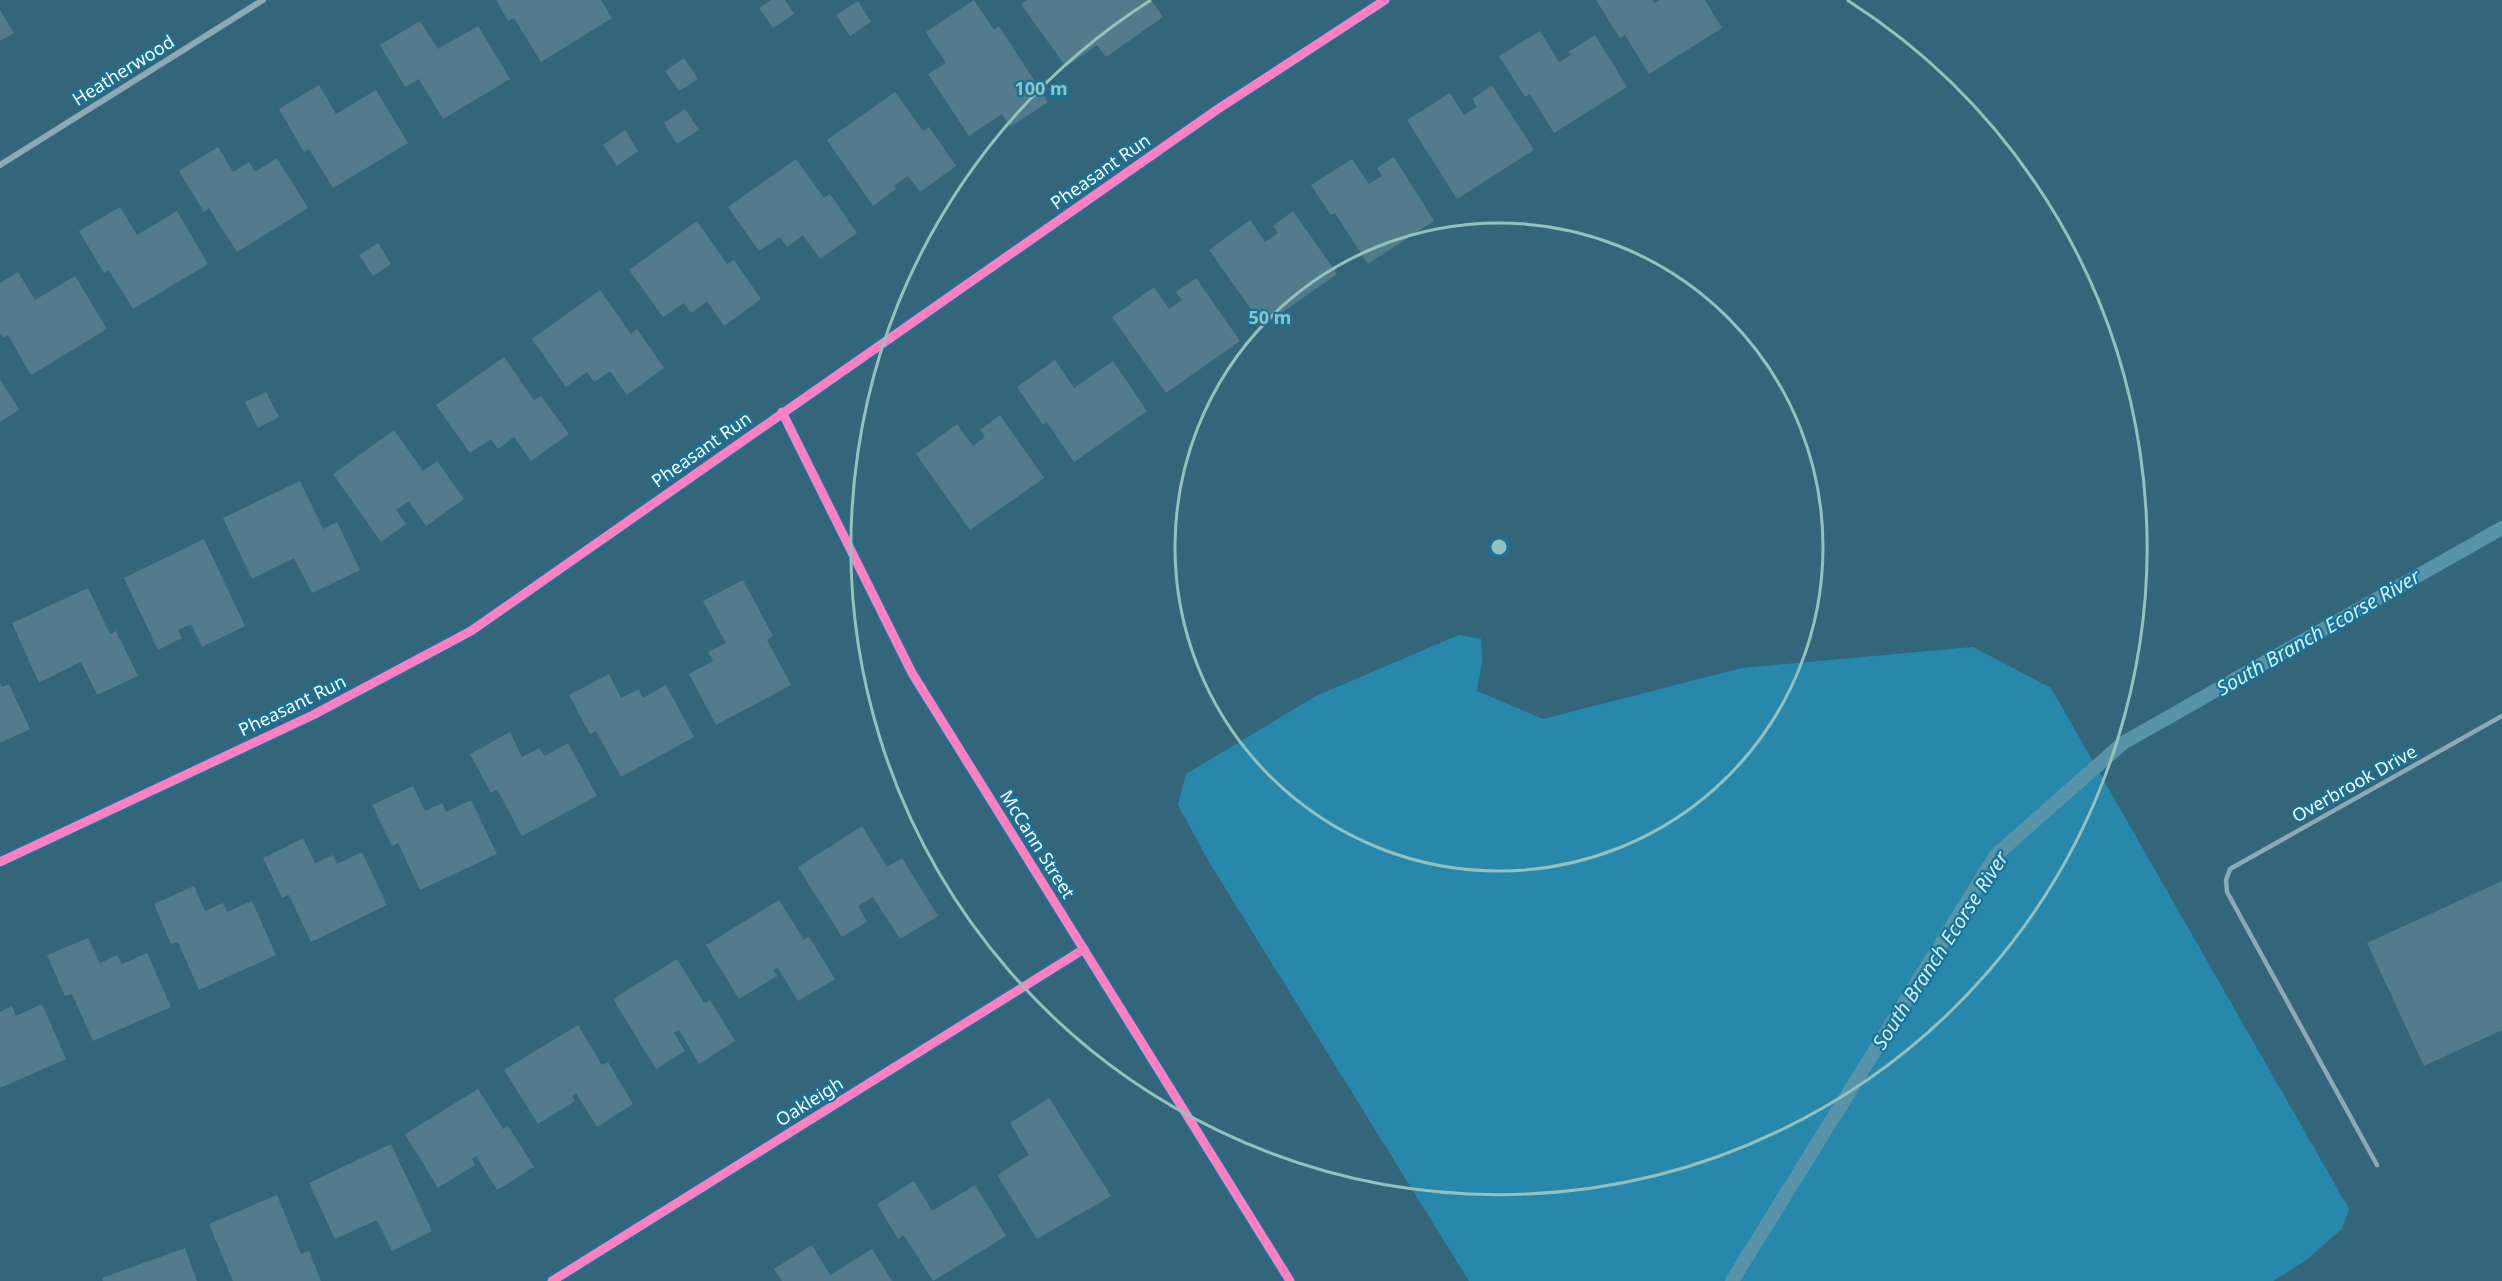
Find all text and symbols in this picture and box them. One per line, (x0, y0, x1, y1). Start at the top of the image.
street label: Heatherwood (68, 29, 178, 111)
text: 100 m (1014, 76, 1068, 100)
street label: Pheasant Run (1045, 128, 1155, 214)
text: 50 m (1249, 305, 1291, 329)
street label: Pheasant Run (646, 406, 756, 492)
centre of rings (1489, 537, 1509, 557)
water label: South Branch Ecorse River (2211, 562, 2426, 701)
street label: Pheasant Run (234, 669, 350, 741)
street label: Overbrook Drive (2287, 739, 2421, 827)
street label: McCann Street (995, 785, 1081, 903)
water label: South Branch Ecorse River (1866, 845, 2015, 1054)
street label: Oakleigh (771, 1071, 847, 1131)

